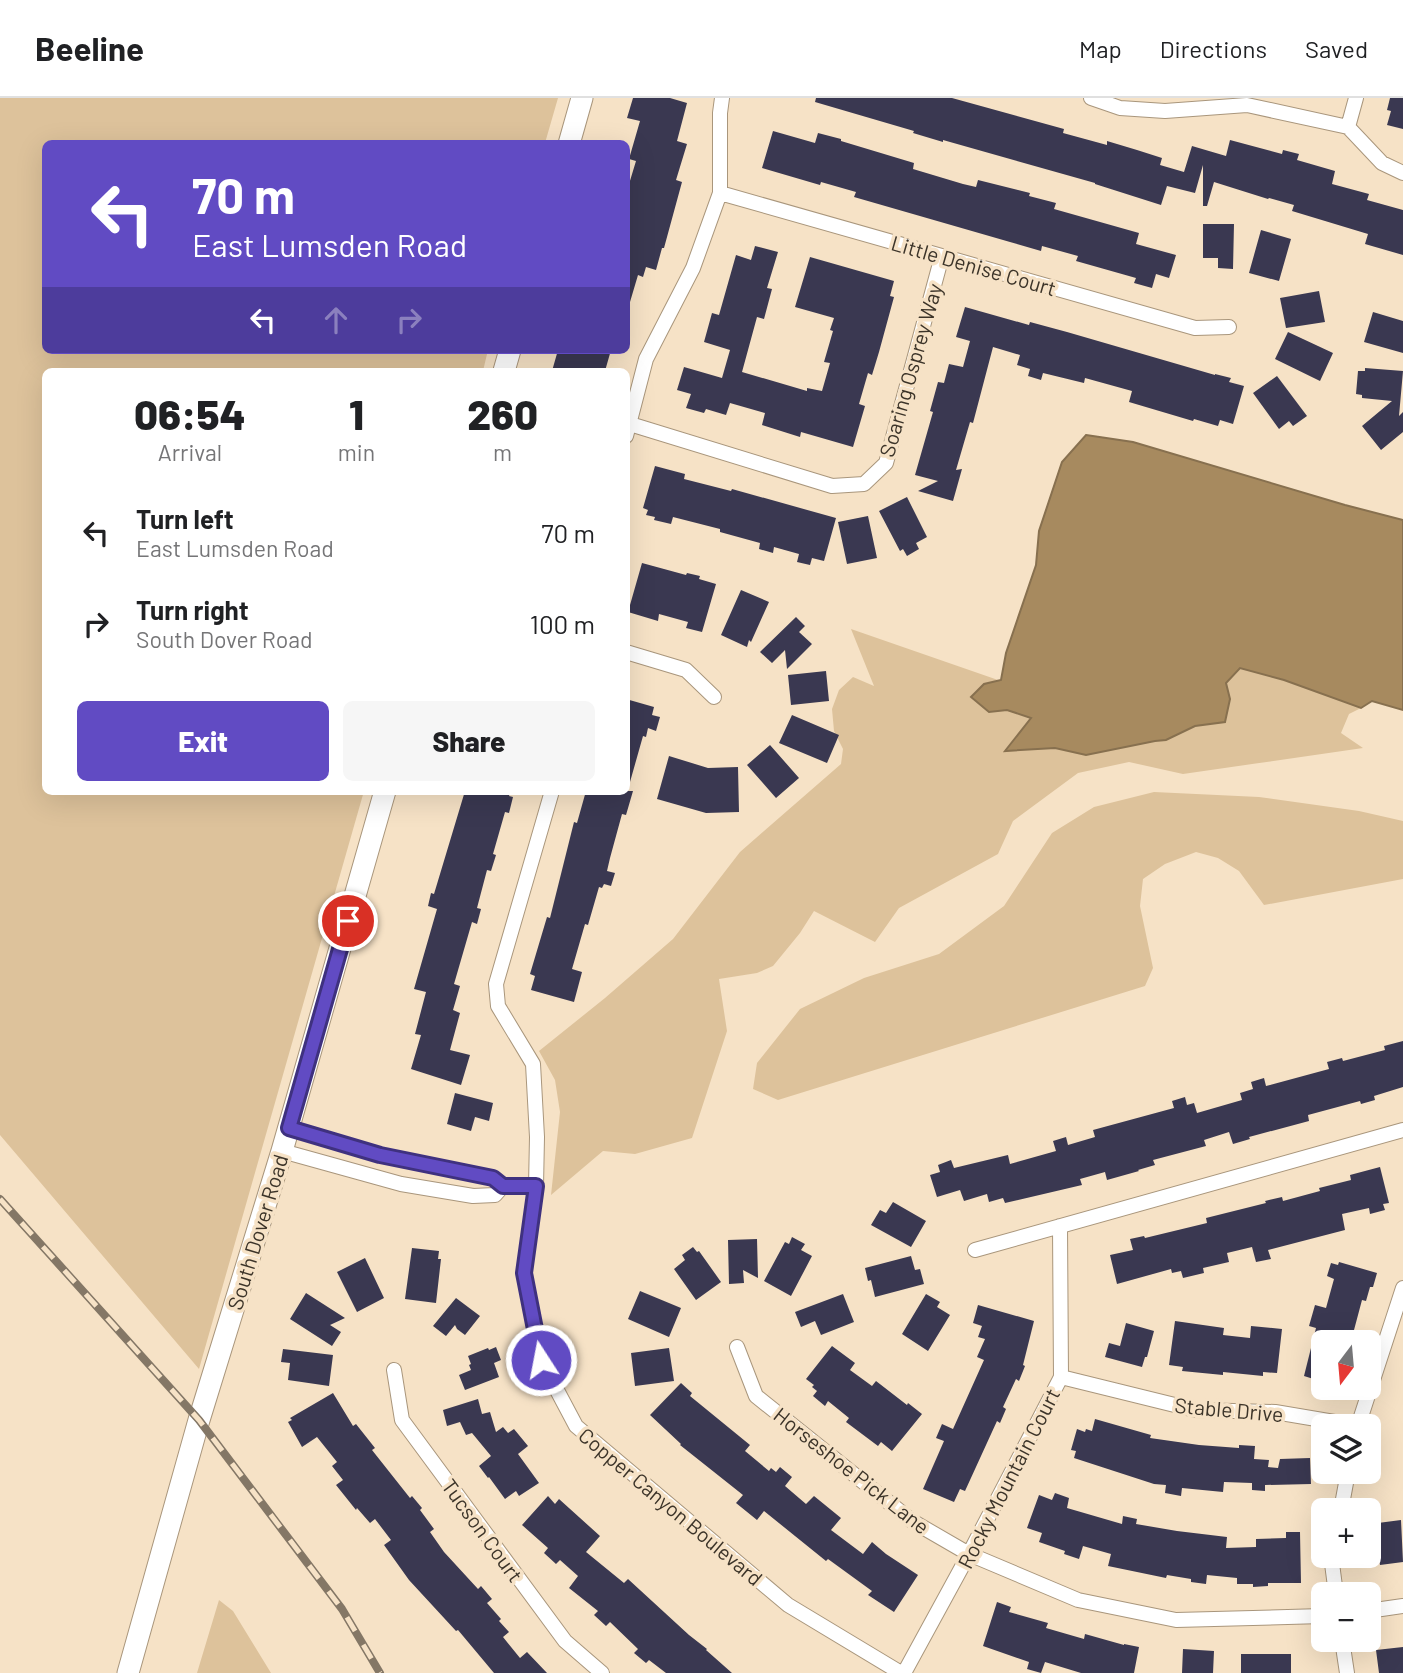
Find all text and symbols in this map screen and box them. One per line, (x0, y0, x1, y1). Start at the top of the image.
text: Beeline (35, 28, 144, 68)
text: Map (1079, 34, 1122, 63)
text: Directions (1160, 34, 1267, 63)
text: Saved (1305, 34, 1368, 63)
text: 70 m (192, 165, 295, 224)
icon: left (77, 168, 168, 259)
text: East Lumsden Road (192, 225, 467, 263)
street label: Little Denise Court (889, 230, 1059, 300)
street label: Soaring Osprey Way (873, 280, 947, 459)
icon: left (244, 301, 282, 339)
icon: ahead (317, 301, 355, 339)
icon: right (390, 301, 428, 339)
text: 06:54 (134, 388, 246, 438)
text: 1 (349, 388, 364, 438)
text: 260 (467, 388, 538, 438)
text: Arrival (158, 438, 222, 466)
text: min (338, 438, 375, 466)
text: m (493, 438, 512, 466)
text: Turn left (136, 503, 234, 534)
icon: left (77, 514, 115, 552)
text: 70 m (541, 517, 595, 548)
text: East Lumsden Road (136, 534, 334, 562)
text: Turn right (136, 594, 249, 625)
icon: right (77, 605, 115, 643)
text: 100 m (530, 608, 595, 639)
text: South Dover Road (136, 625, 313, 653)
button: Exit (77, 701, 329, 781)
button: Share (343, 701, 595, 781)
pin (318, 891, 378, 951)
icon: arrive (329, 902, 367, 940)
street label: South Dover Road (221, 1151, 293, 1313)
position arrow (504, 1323, 578, 1397)
north arrow (1311, 1330, 1381, 1400)
map controls (1311, 1330, 1381, 1652)
street label: Rocky Mountain Court (952, 1384, 1064, 1572)
street label: Stable Drive (1174, 1392, 1284, 1426)
street label: Horseshoe Pick Lane (769, 1402, 935, 1538)
button: layers (1311, 1414, 1381, 1484)
street label: Copper Canyon Boulevard (574, 1422, 768, 1590)
street label: Tucson Court (437, 1474, 529, 1586)
button: + (1311, 1498, 1381, 1568)
button: − (1311, 1582, 1381, 1652)

